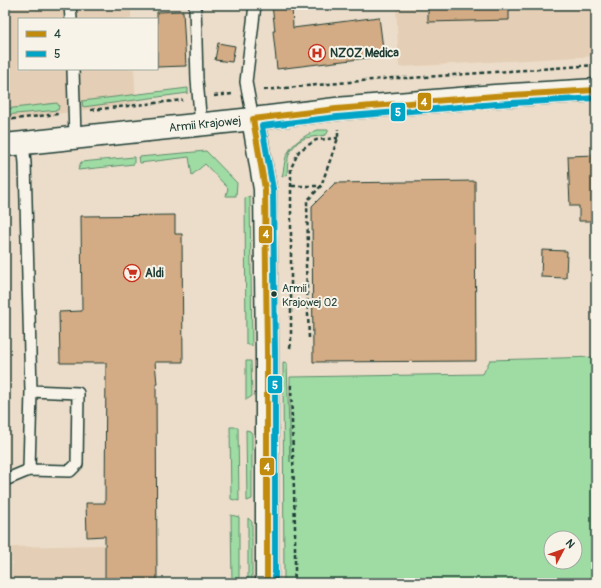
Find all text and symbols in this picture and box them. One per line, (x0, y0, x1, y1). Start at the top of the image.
legend (18, 18, 158, 70)
text: 4 (54, 27, 61, 42)
hospital icon: NZOZ Medica (307, 43, 327, 63)
place label: NZOZ Medica (330, 46, 399, 61)
text: 5 (54, 47, 61, 62)
line badge: 4 (417, 92, 432, 111)
text: 4 (420, 96, 428, 109)
line badge: 5 (390, 102, 406, 122)
text: 5 (395, 106, 401, 119)
street label: Armii Krajowej (168, 113, 242, 136)
line badge: 4 (258, 225, 273, 244)
text: 4 (262, 228, 270, 241)
supermarket icon: Aldi (122, 263, 142, 283)
place label: Aldi (145, 266, 164, 281)
place label: Armii Krajowej 02 (282, 282, 337, 309)
marker: Armii Krajowej 02 (269, 289, 279, 299)
line badge: 5 (267, 375, 283, 394)
text: 5 (272, 379, 278, 392)
line badge: 4 (259, 457, 275, 476)
text: 4 (263, 461, 271, 474)
north arrow (543, 530, 583, 570)
text: N (563, 537, 578, 551)

